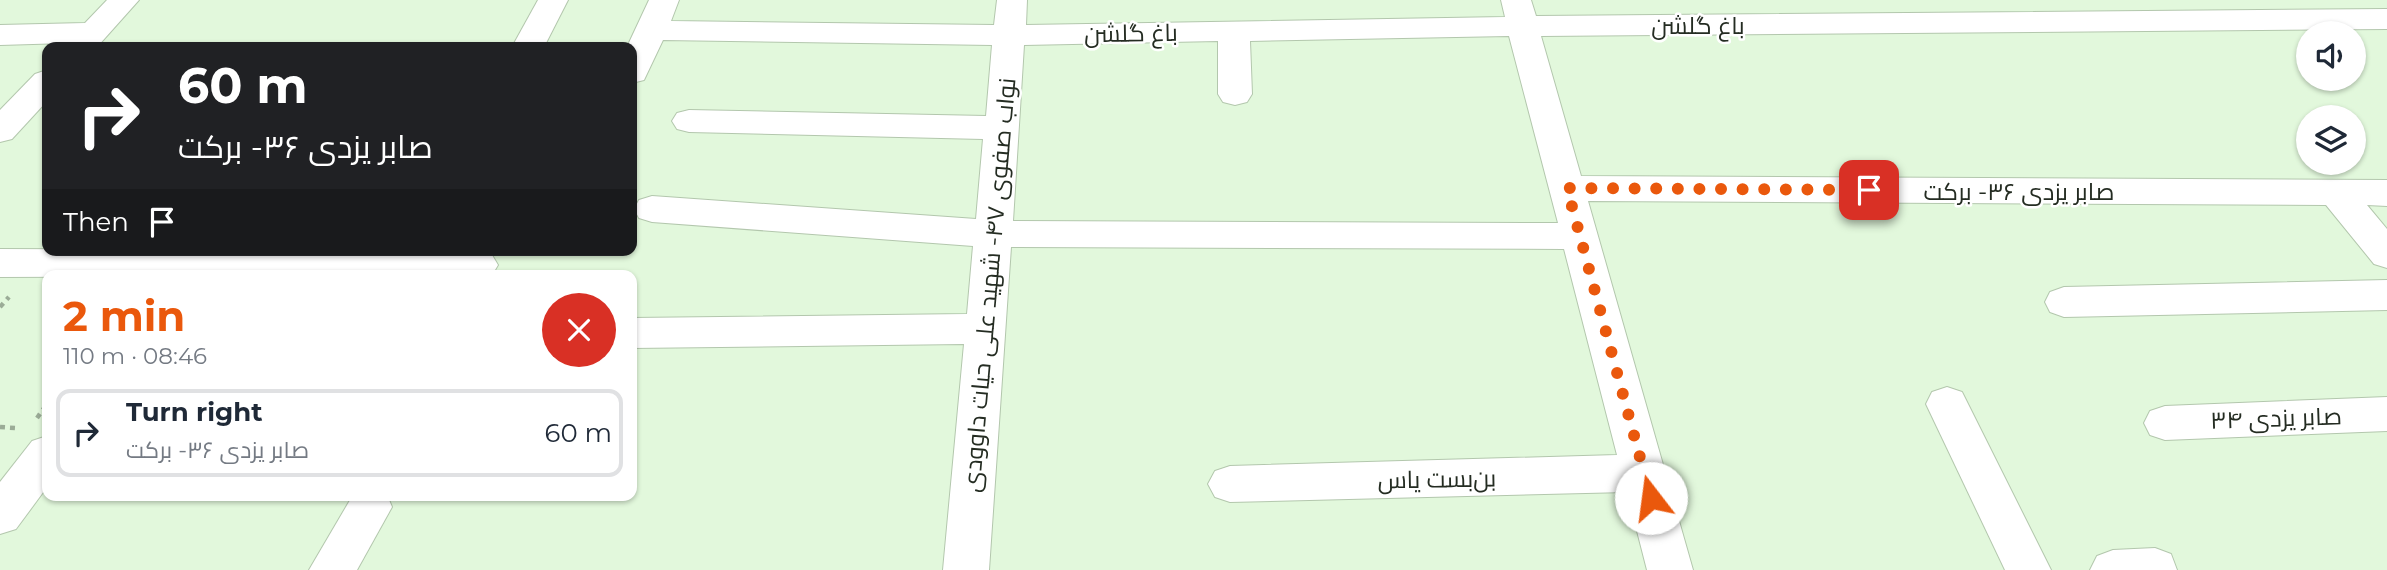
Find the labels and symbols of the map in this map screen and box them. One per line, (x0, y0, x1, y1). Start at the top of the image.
street label: باغ گلشن (1651, 11, 1745, 42)
street label: باغ گلشن (1084, 18, 1178, 50)
street label: نواب صفوی ۴۷- شهید علی حیات داوودی (956, 77, 1022, 493)
pin (1839, 160, 1899, 220)
street label: صابر یزدی ۳۶- برکت (1923, 177, 2115, 206)
street label: صابر یزدی ۳۴ (2210, 401, 2342, 435)
position arrow (1614, 461, 1688, 535)
street label: بن‌بست یاس (1377, 463, 1497, 495)

